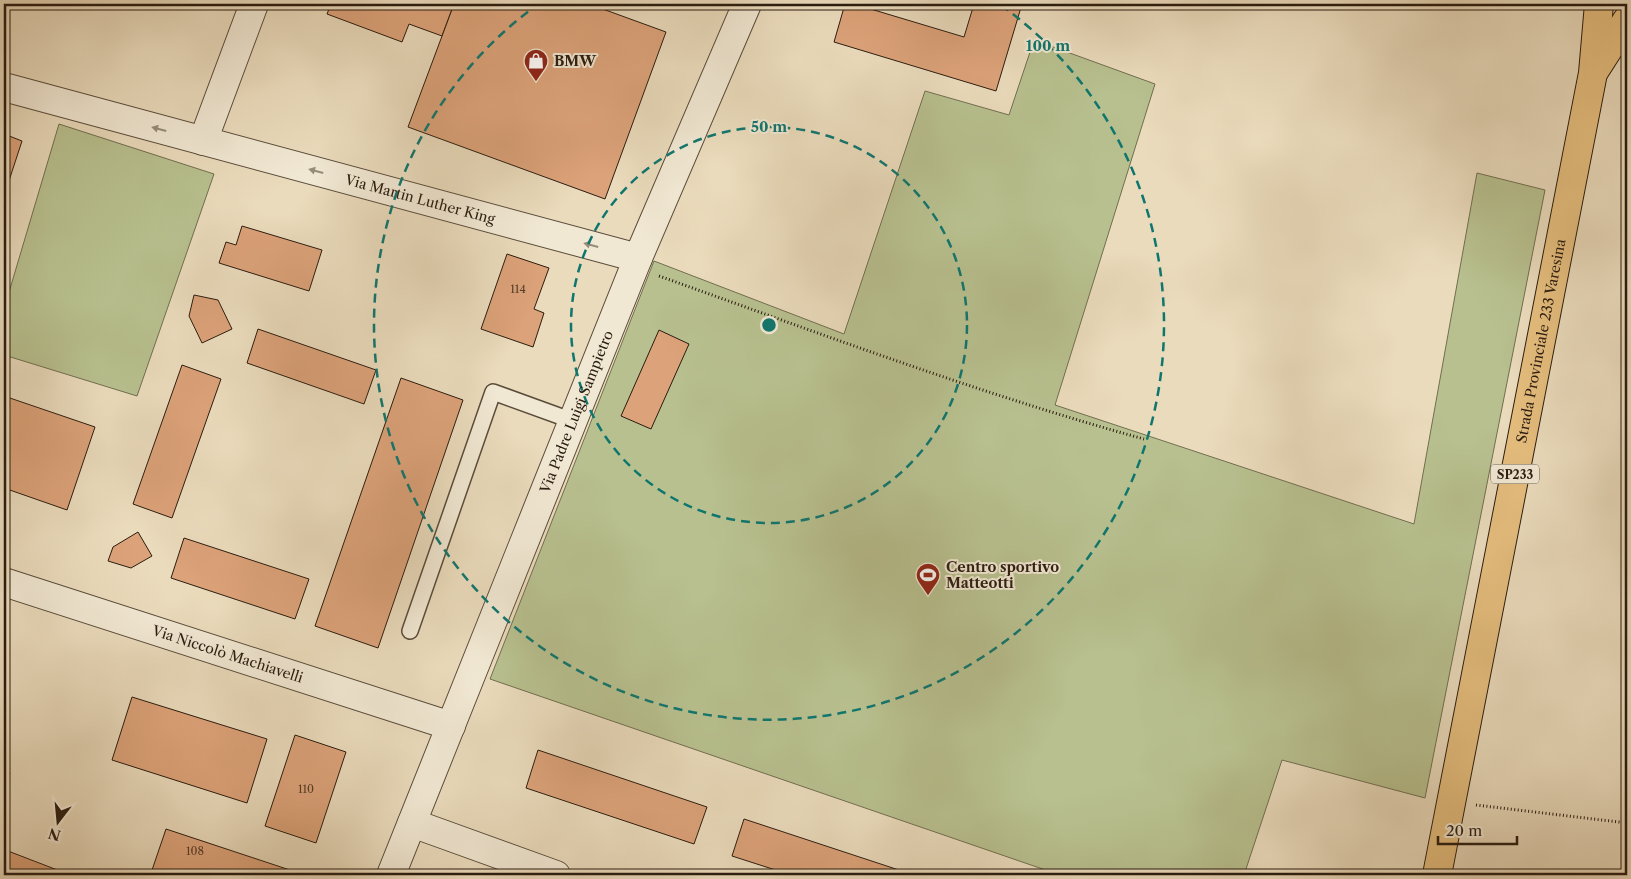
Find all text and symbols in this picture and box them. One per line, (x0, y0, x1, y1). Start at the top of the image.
text: 100 m (1026, 36, 1070, 55)
shop icon: BMW (523, 48, 549, 82)
place label: BMW (554, 52, 597, 70)
text: 50 m (751, 117, 787, 136)
one-way arrow (151, 125, 167, 133)
one-way arrow (308, 167, 323, 175)
street label: Via Martin Luther King (342, 170, 498, 228)
street label: Strada Provinciale 233 Varesina (1512, 237, 1570, 445)
one-way arrow (584, 241, 599, 249)
house number: 114 (510, 282, 526, 296)
centre of rings (760, 316, 778, 334)
street label: Via Padre Luigi Sampietro (535, 328, 617, 497)
road number: SP233 (1491, 464, 1539, 484)
place label: Centro sportivo Matteotti (946, 558, 1059, 592)
sports icon: Centro sportivo Matteotti (915, 562, 941, 596)
street label: Via Niccolò Machiavelli (149, 621, 305, 687)
house number: 110 (298, 782, 314, 796)
north arrow (32, 796, 82, 846)
scale bar (1438, 814, 1517, 846)
text: 20 m (1446, 821, 1482, 840)
text: N (46, 824, 63, 845)
house number: 108 (186, 844, 204, 858)

